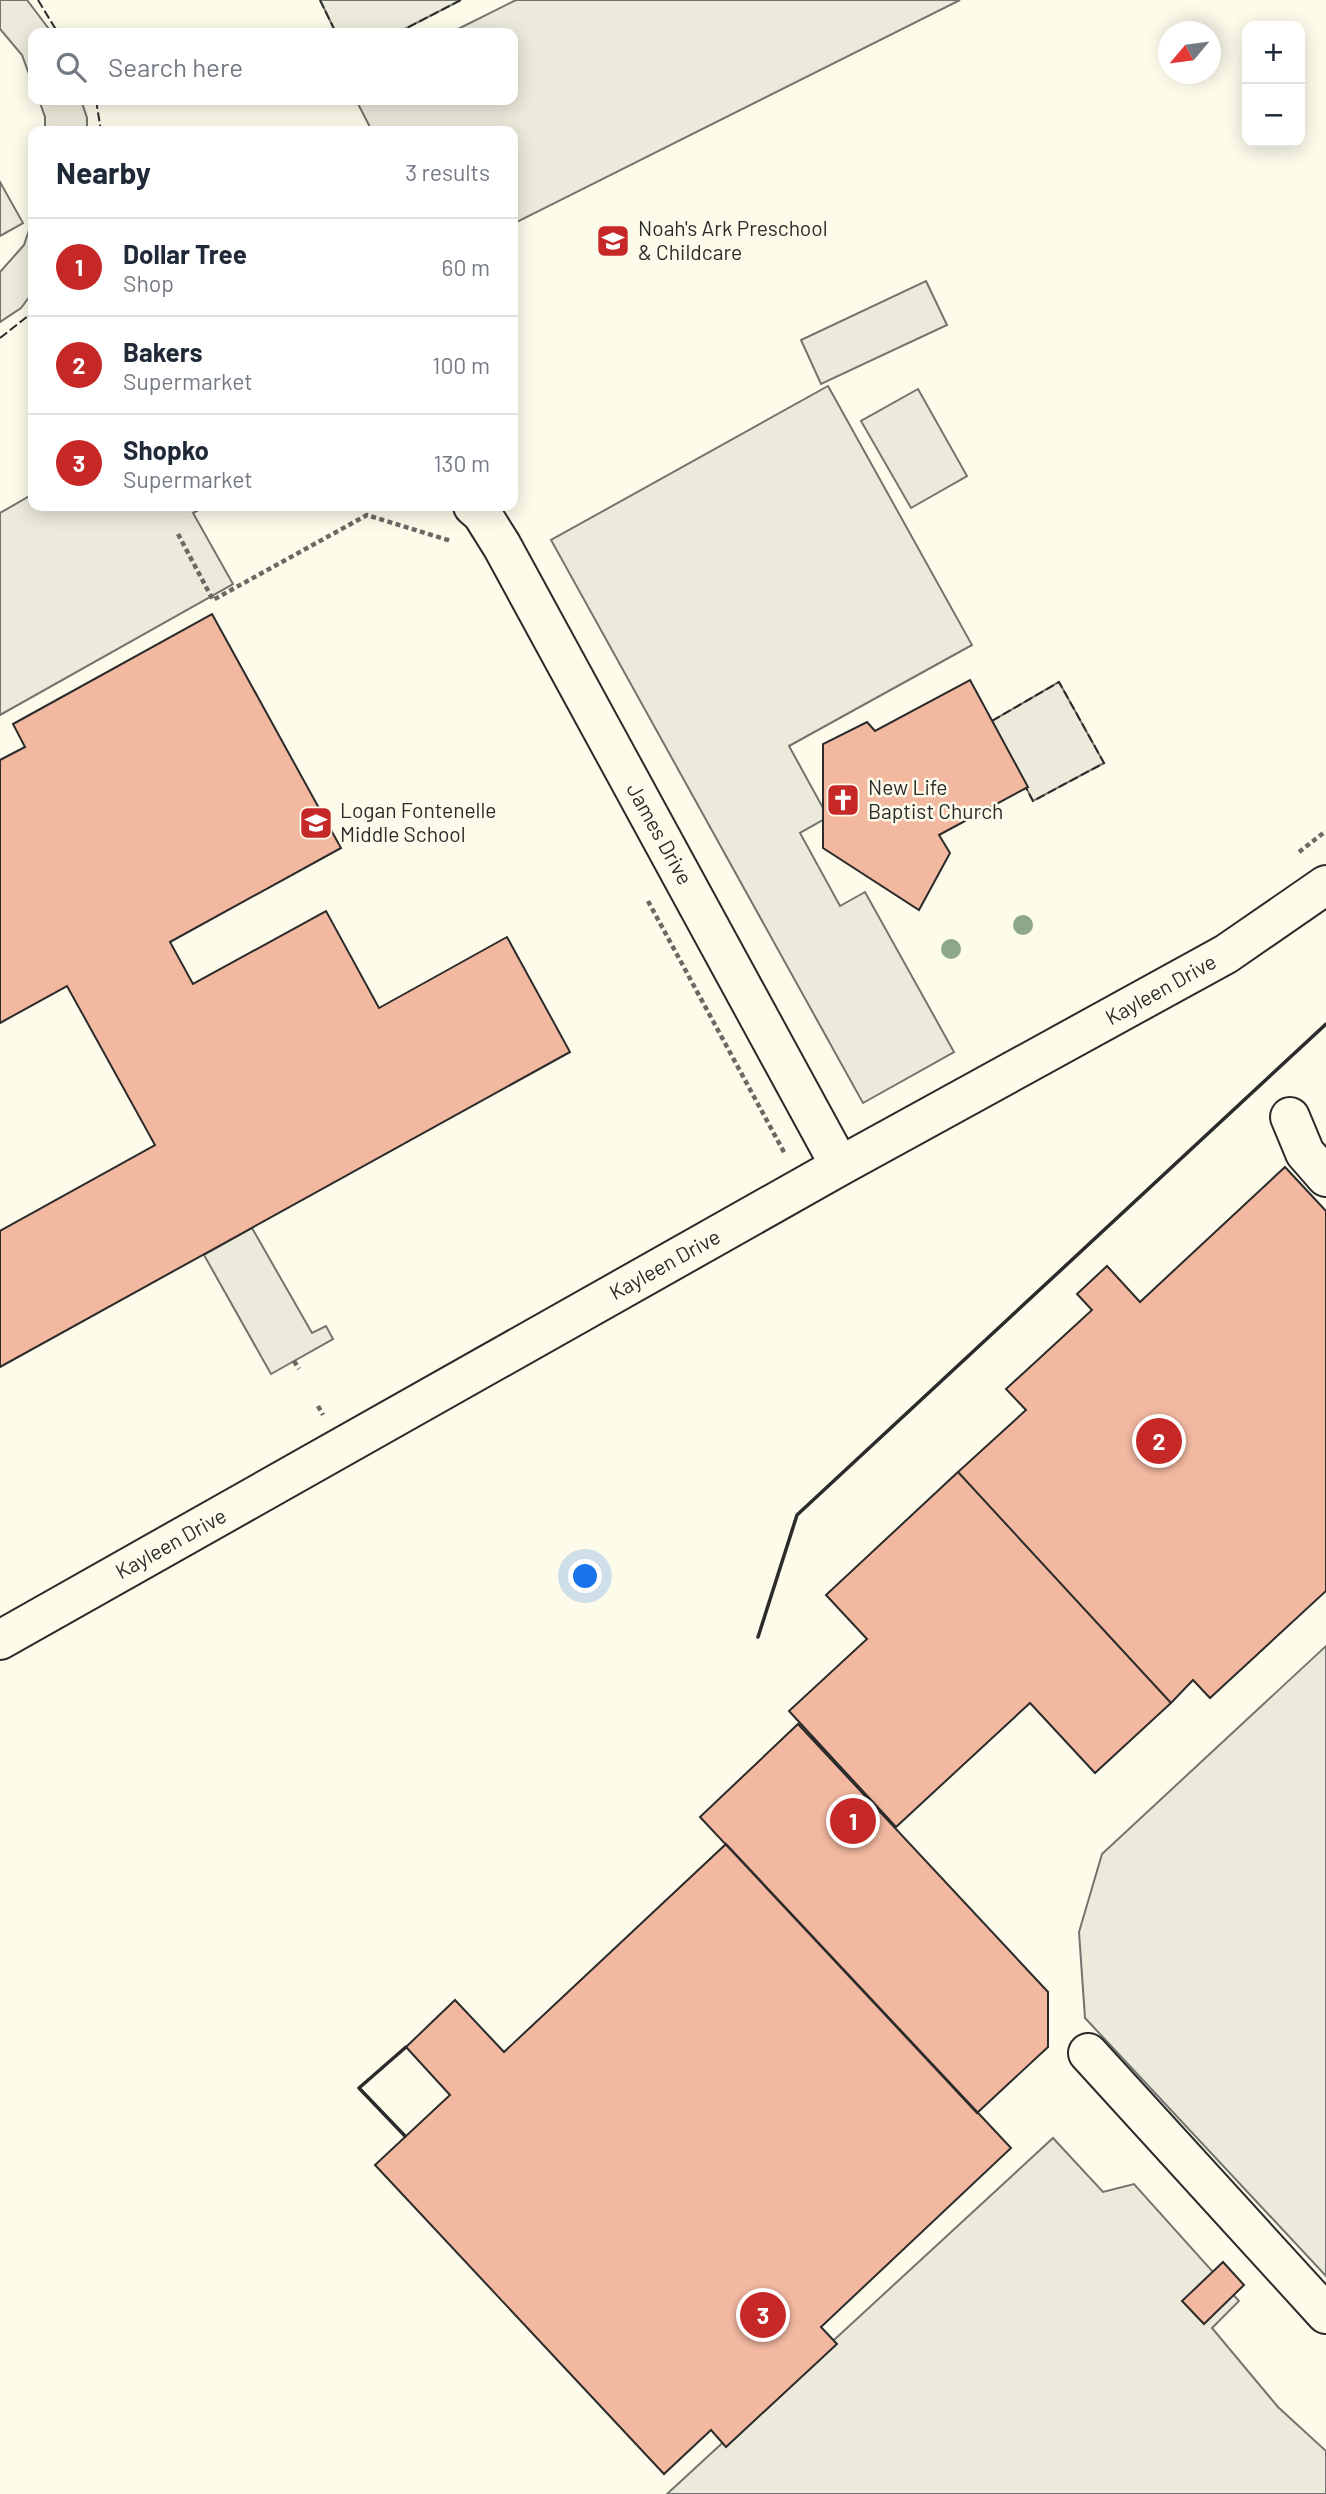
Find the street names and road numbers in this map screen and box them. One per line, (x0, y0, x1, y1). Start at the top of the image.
street label: James Drive (622, 778, 698, 888)
street label: Kayleen Drive (1101, 948, 1220, 1029)
street label: Kayleen Drive (605, 1223, 724, 1304)
street label: Kayleen Drive (111, 1502, 230, 1583)

